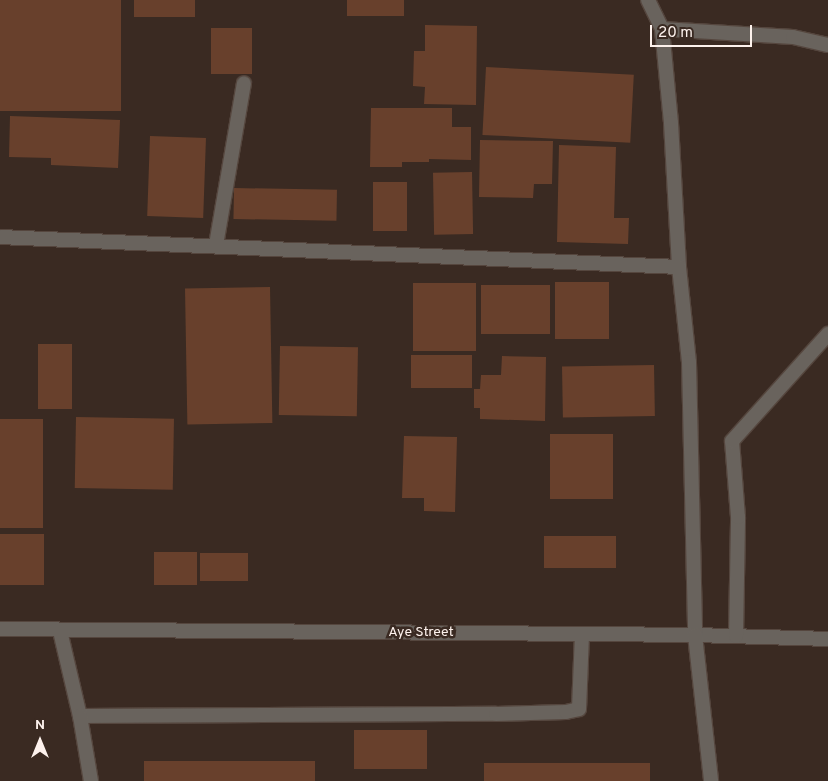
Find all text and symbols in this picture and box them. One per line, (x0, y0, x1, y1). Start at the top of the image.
scale bar (653, 15, 756, 47)
text: 20 m (658, 24, 693, 43)
street label: Aye Street (388, 625, 454, 641)
north arrow (15, 716, 65, 766)
text: N (35, 717, 45, 734)

